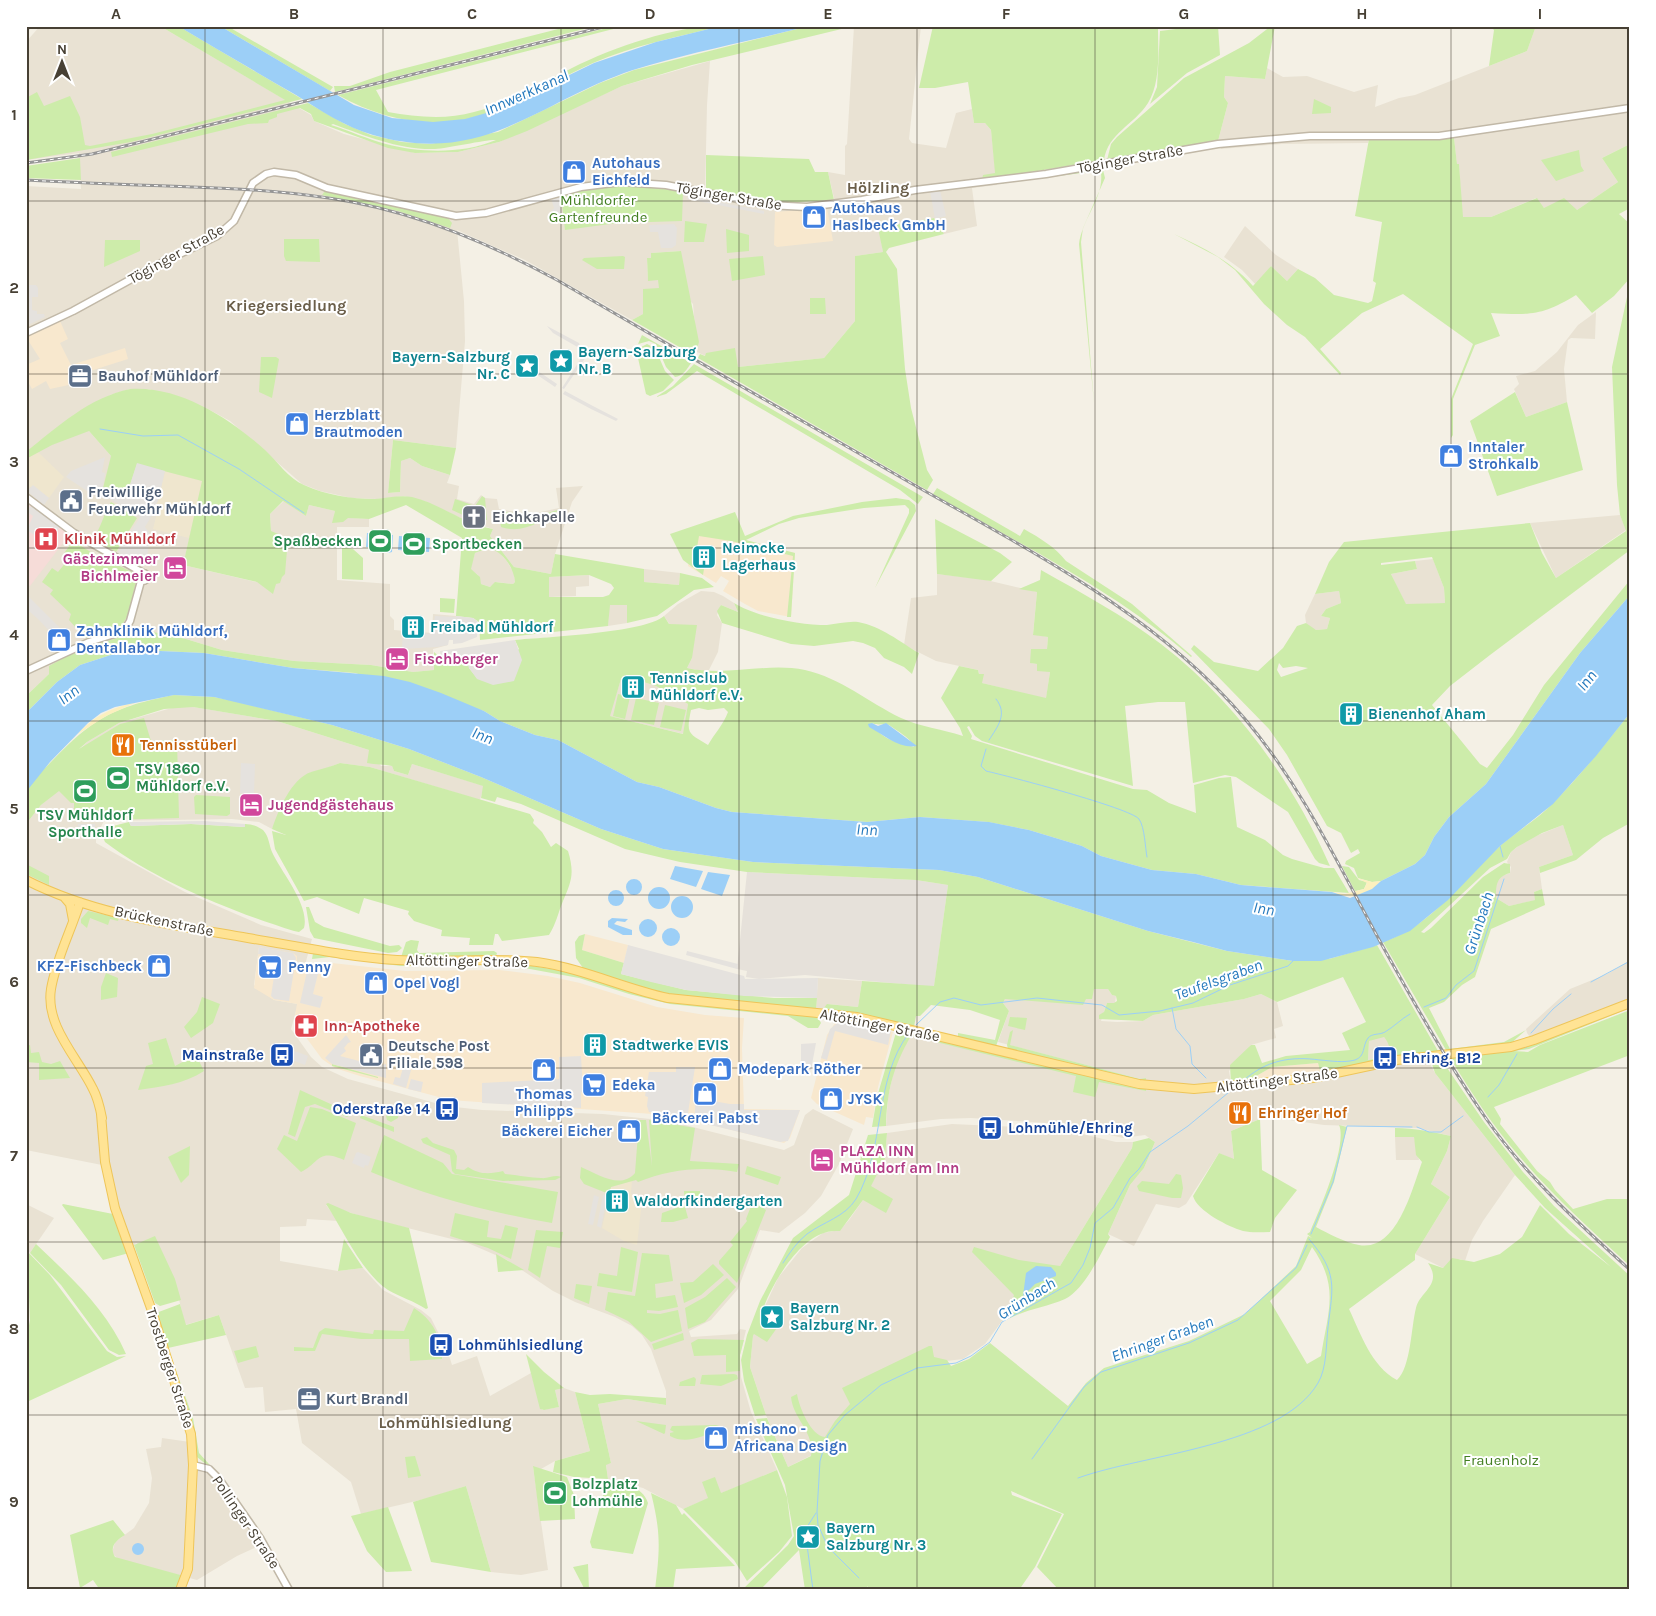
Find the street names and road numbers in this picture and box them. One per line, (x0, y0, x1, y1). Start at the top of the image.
street label: Töginger Straße (1076, 141, 1184, 177)
street label: Töginger Straße (675, 178, 783, 214)
street label: Töginger Straße (125, 220, 227, 288)
street label: Brückenstraße (113, 902, 215, 940)
street label: Altöttinger Straße (406, 951, 528, 971)
street label: Altöttinger Straße (818, 1005, 942, 1045)
street label: Altöttinger Straße (1215, 1064, 1339, 1096)
street label: Trostberger Straße (142, 1305, 198, 1431)
street label: Pollinger Straße (208, 1472, 284, 1572)

